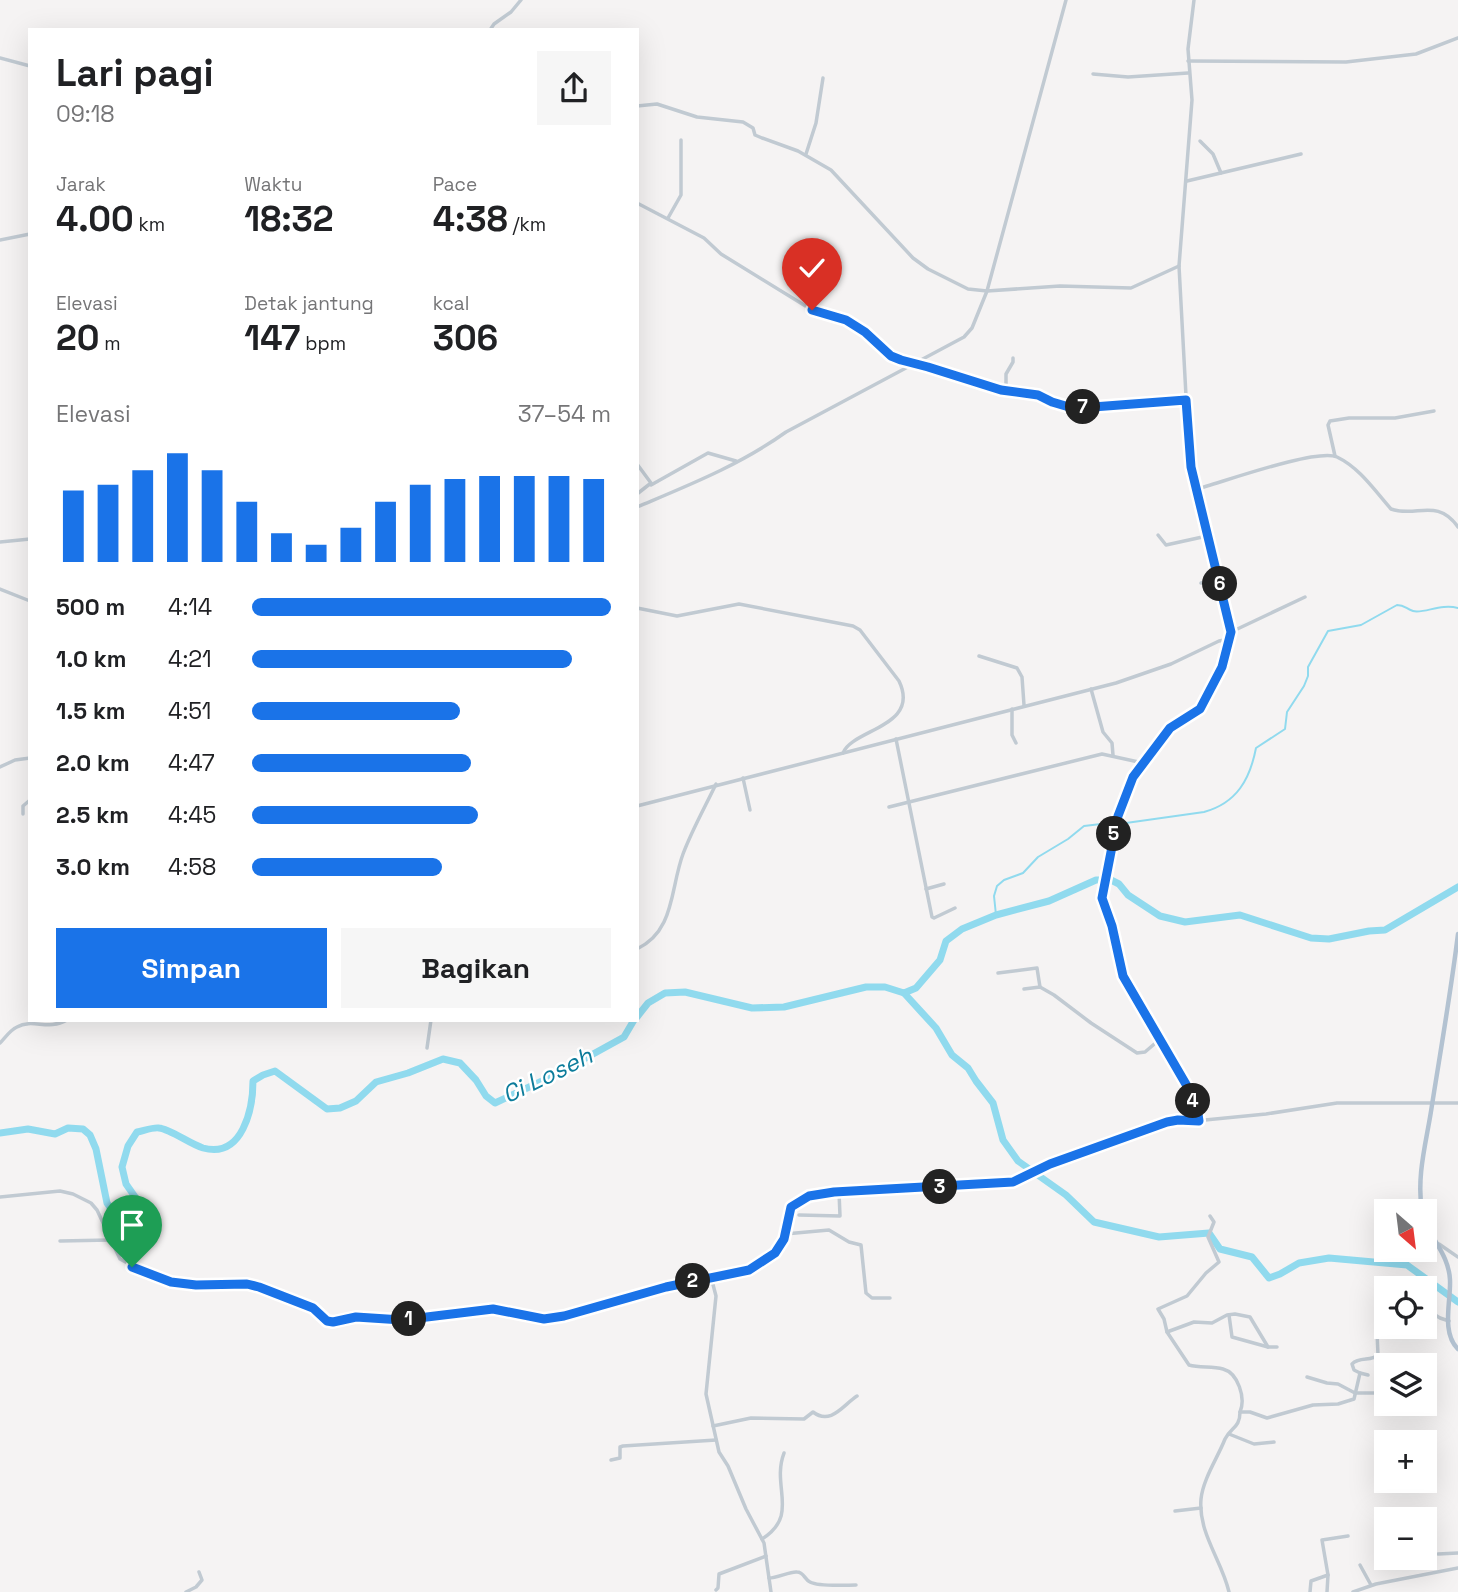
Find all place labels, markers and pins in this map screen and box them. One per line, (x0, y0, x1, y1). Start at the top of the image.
pin (782, 238, 842, 310)
pin: 7 (1066, 390, 1100, 424)
pin: 6 (1202, 566, 1238, 602)
pin: 5 (1096, 816, 1132, 852)
pin: 4 (1176, 1084, 1210, 1118)
pin: 3 (922, 1170, 958, 1204)
pin (102, 1195, 162, 1267)
pin: 2 (676, 1264, 710, 1298)
pin: 1 (392, 1302, 426, 1336)

